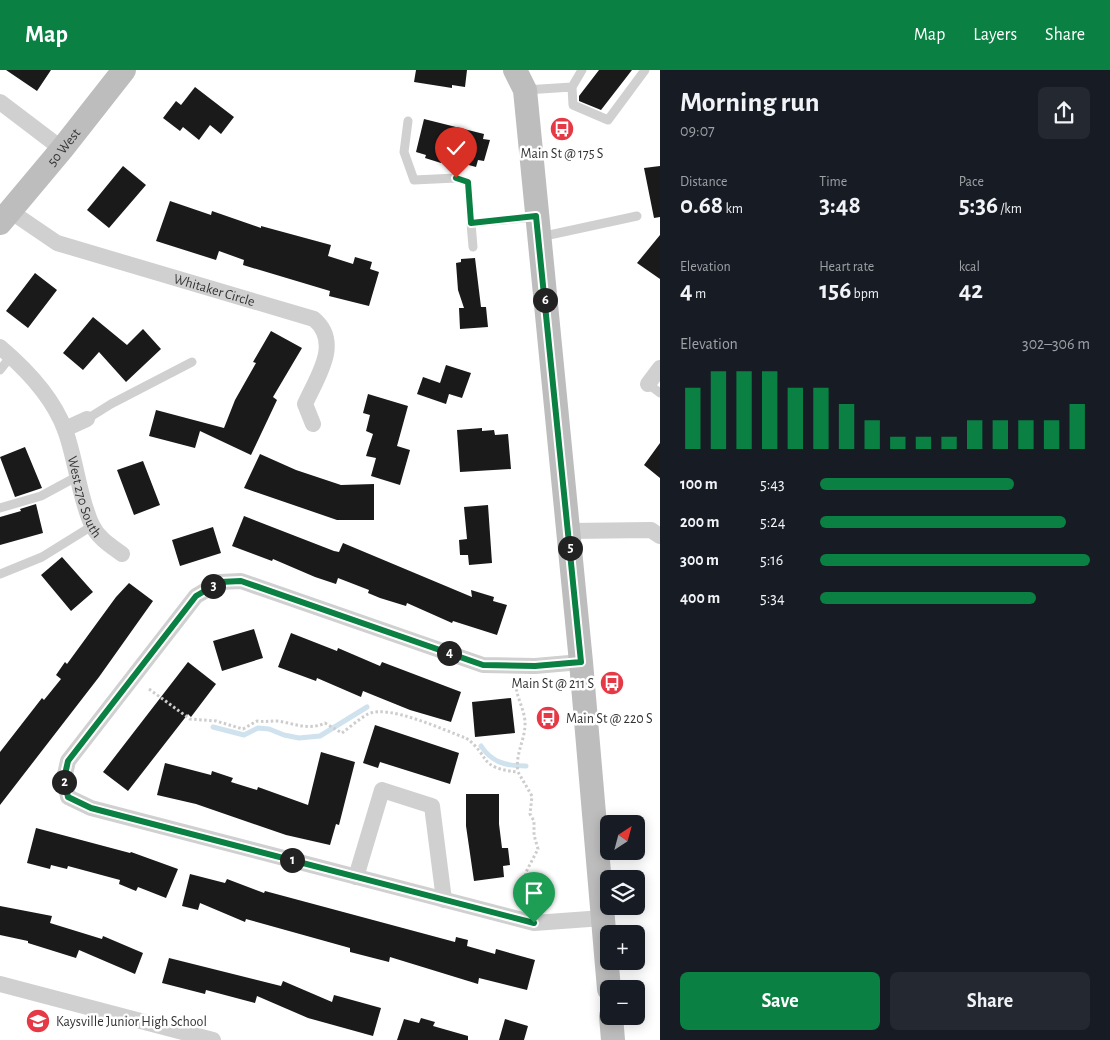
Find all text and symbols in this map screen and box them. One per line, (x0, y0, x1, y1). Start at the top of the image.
text: Map (25, 23, 68, 47)
text: Map (914, 26, 945, 44)
text: Layers (973, 26, 1017, 44)
text: Share (1045, 26, 1085, 44)
button: share (1038, 87, 1090, 139)
text: Morning run (680, 89, 820, 117)
bus stop icon: Main St @ 175 S (549, 116, 575, 142)
text: 09:07 (680, 123, 715, 139)
street label: 50 West (45, 126, 84, 169)
pin (435, 127, 477, 178)
icon: check (442, 134, 470, 162)
place label: Main St @ 175 S (521, 147, 603, 161)
text: Distance (680, 175, 727, 189)
text: Time (819, 175, 847, 189)
text: Pace (959, 175, 984, 189)
text: 0.68 (680, 193, 723, 218)
text: 3:48 (819, 193, 861, 218)
text: 5:36 (959, 193, 998, 218)
text: km (723, 202, 743, 216)
text: /km (998, 202, 1022, 216)
text: Elevation (680, 260, 731, 274)
text: Heart rate (819, 260, 874, 274)
text: kcal (959, 260, 980, 274)
street label: Whitaker Circle (172, 272, 256, 309)
text: 4 (680, 278, 693, 303)
text: 156 (819, 278, 851, 303)
text: 42 (959, 278, 983, 303)
text: m (693, 287, 706, 301)
text: bpm (851, 287, 879, 301)
pin: 6 (532, 288, 558, 312)
text: 6 (542, 293, 549, 307)
text: Elevation (680, 336, 738, 352)
text: 302–306 m (1022, 336, 1090, 352)
street label: West 270 South (65, 455, 104, 541)
text: 100 m (680, 476, 718, 492)
text: 5:43 (760, 476, 785, 492)
text: 200 m (680, 514, 720, 530)
text: 5:24 (760, 514, 785, 530)
pin: 5 (558, 536, 582, 560)
text: 5 (567, 541, 574, 555)
text: 300 m (680, 552, 719, 568)
text: 5:16 (760, 552, 783, 568)
pin: 3 (200, 574, 226, 598)
text: 3 (210, 579, 217, 593)
text: 400 m (680, 590, 720, 606)
text: 5:34 (760, 590, 785, 606)
pin: 4 (436, 640, 462, 666)
text: 4 (446, 646, 453, 660)
bus stop icon: Main St @ 211 S (599, 670, 625, 696)
place label: Main St @ 211 S (512, 677, 594, 691)
bus stop icon: Main St @ 220 S (535, 705, 561, 731)
place label: Main St @ 220 S (566, 712, 653, 726)
pin: 2 (52, 770, 76, 794)
text: 2 (61, 775, 68, 789)
north arrow (600, 815, 645, 860)
map controls (600, 815, 645, 1025)
pin: 1 (280, 848, 304, 872)
text: 1 (290, 853, 295, 867)
button: layers (600, 870, 645, 915)
pin (513, 872, 555, 923)
icon: arrive (520, 879, 548, 907)
button: + (600, 925, 645, 970)
button: Save (680, 972, 880, 1030)
button: Share (890, 972, 1090, 1030)
button: − (600, 980, 645, 1025)
school or university icon: Kaysville Junior High School (25, 1008, 51, 1034)
place label: Kaysville Junior High School (56, 1015, 207, 1029)

